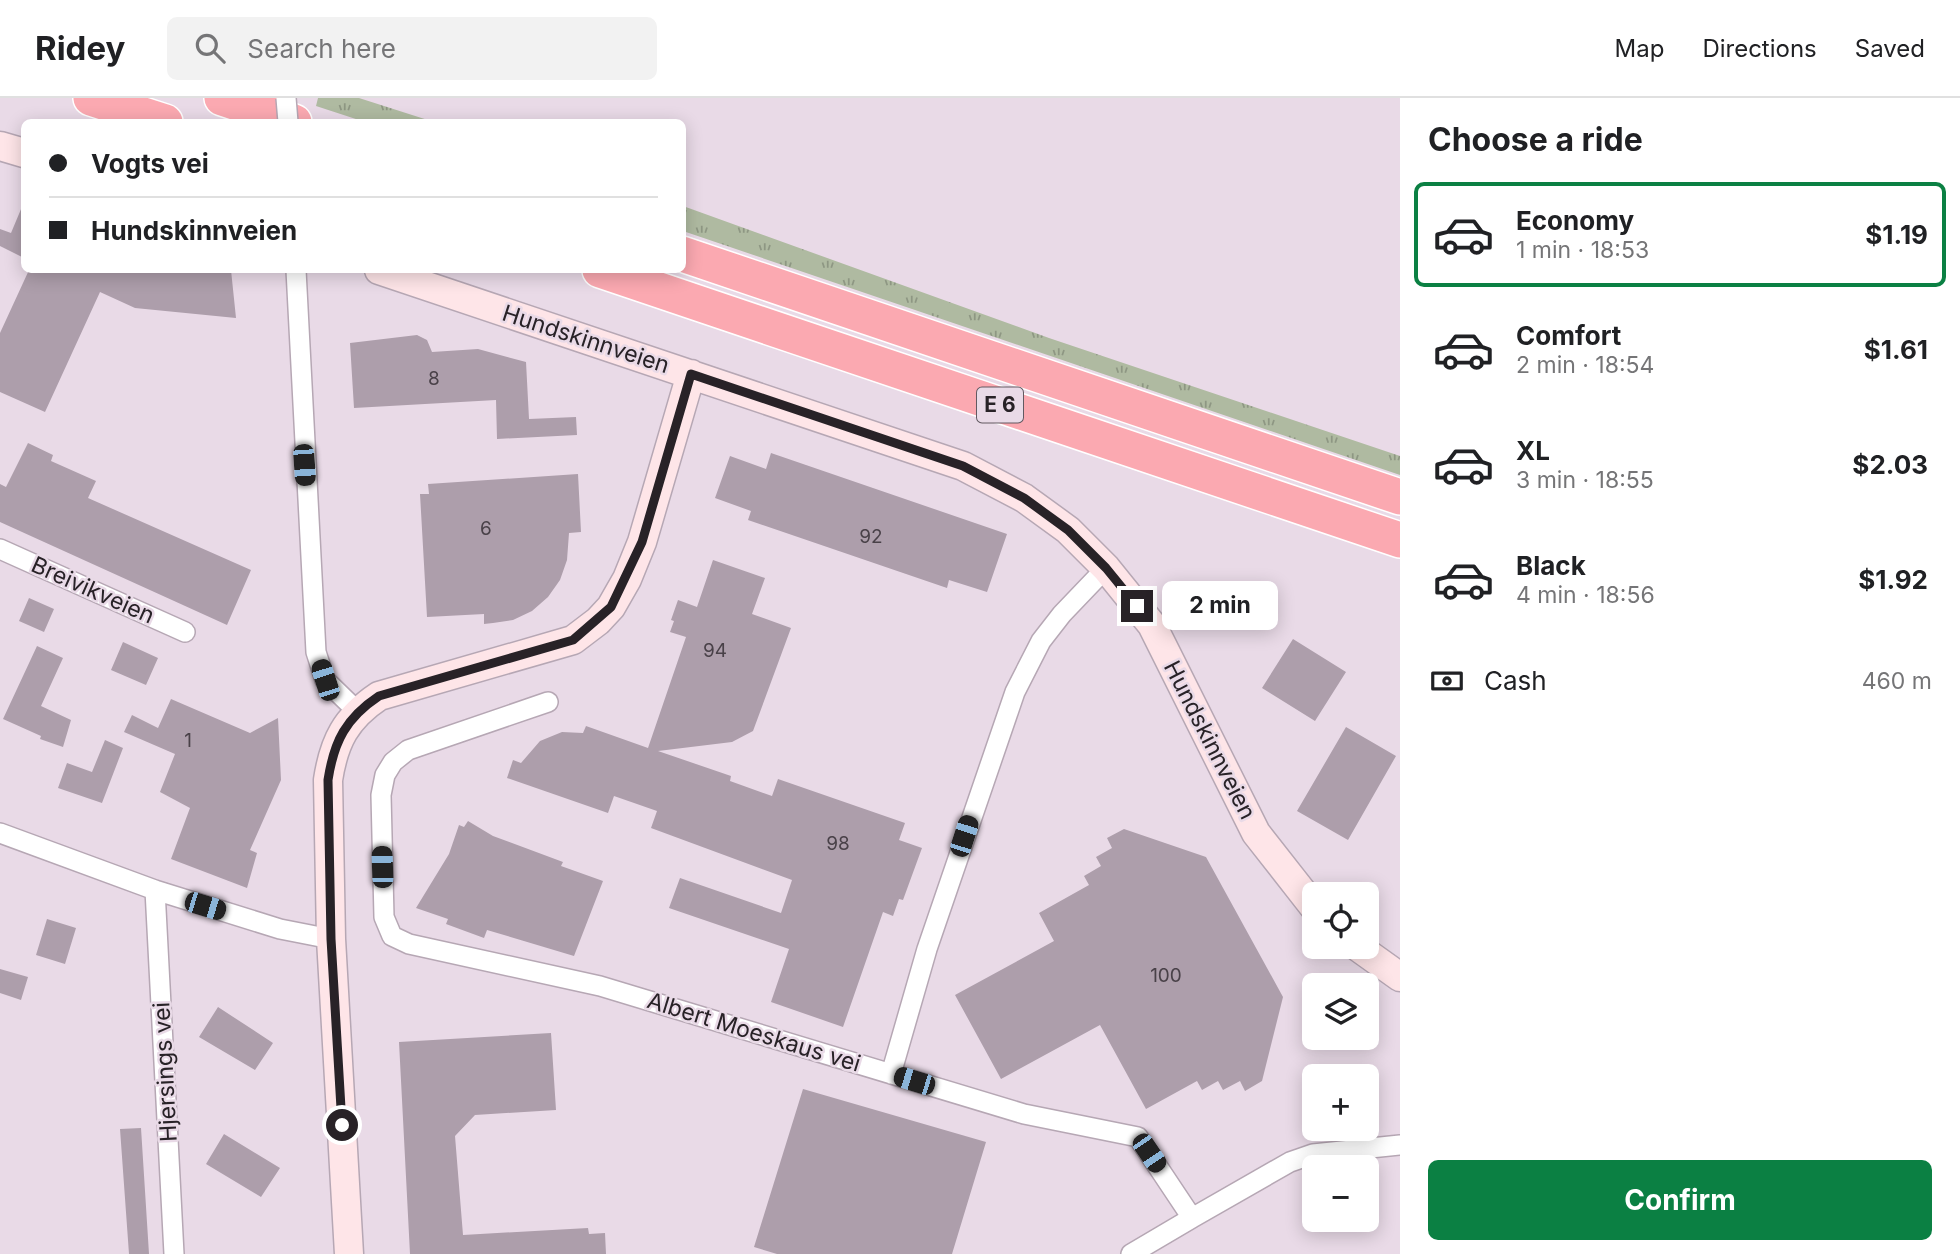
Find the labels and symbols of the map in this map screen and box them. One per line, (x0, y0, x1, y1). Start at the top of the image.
street label: Hundskinnveien (499, 299, 673, 379)
house number: 8 (428, 367, 440, 390)
road number: E 6 (977, 388, 1023, 422)
car (293, 443, 316, 487)
house number: 6 (480, 517, 492, 540)
house number: 92 (859, 525, 883, 548)
street label: Breivikveien (27, 550, 159, 630)
callout: 2 min (1162, 582, 1277, 630)
route end (1121, 590, 1153, 622)
house number: 94 (703, 639, 727, 662)
street label: Hundskinnveien (1158, 656, 1262, 824)
car (309, 657, 342, 703)
house number: 1 (184, 729, 192, 752)
car (948, 813, 981, 859)
house number: 98 (826, 832, 850, 855)
car (371, 846, 394, 888)
car (182, 890, 229, 922)
house number: 100 (1150, 964, 1182, 987)
street label: Albert Moeskaus vei (644, 986, 864, 1078)
street label: Hjersings vei (147, 1001, 183, 1143)
car (891, 1065, 938, 1097)
route start (326, 1109, 358, 1141)
car (1129, 1130, 1170, 1176)

